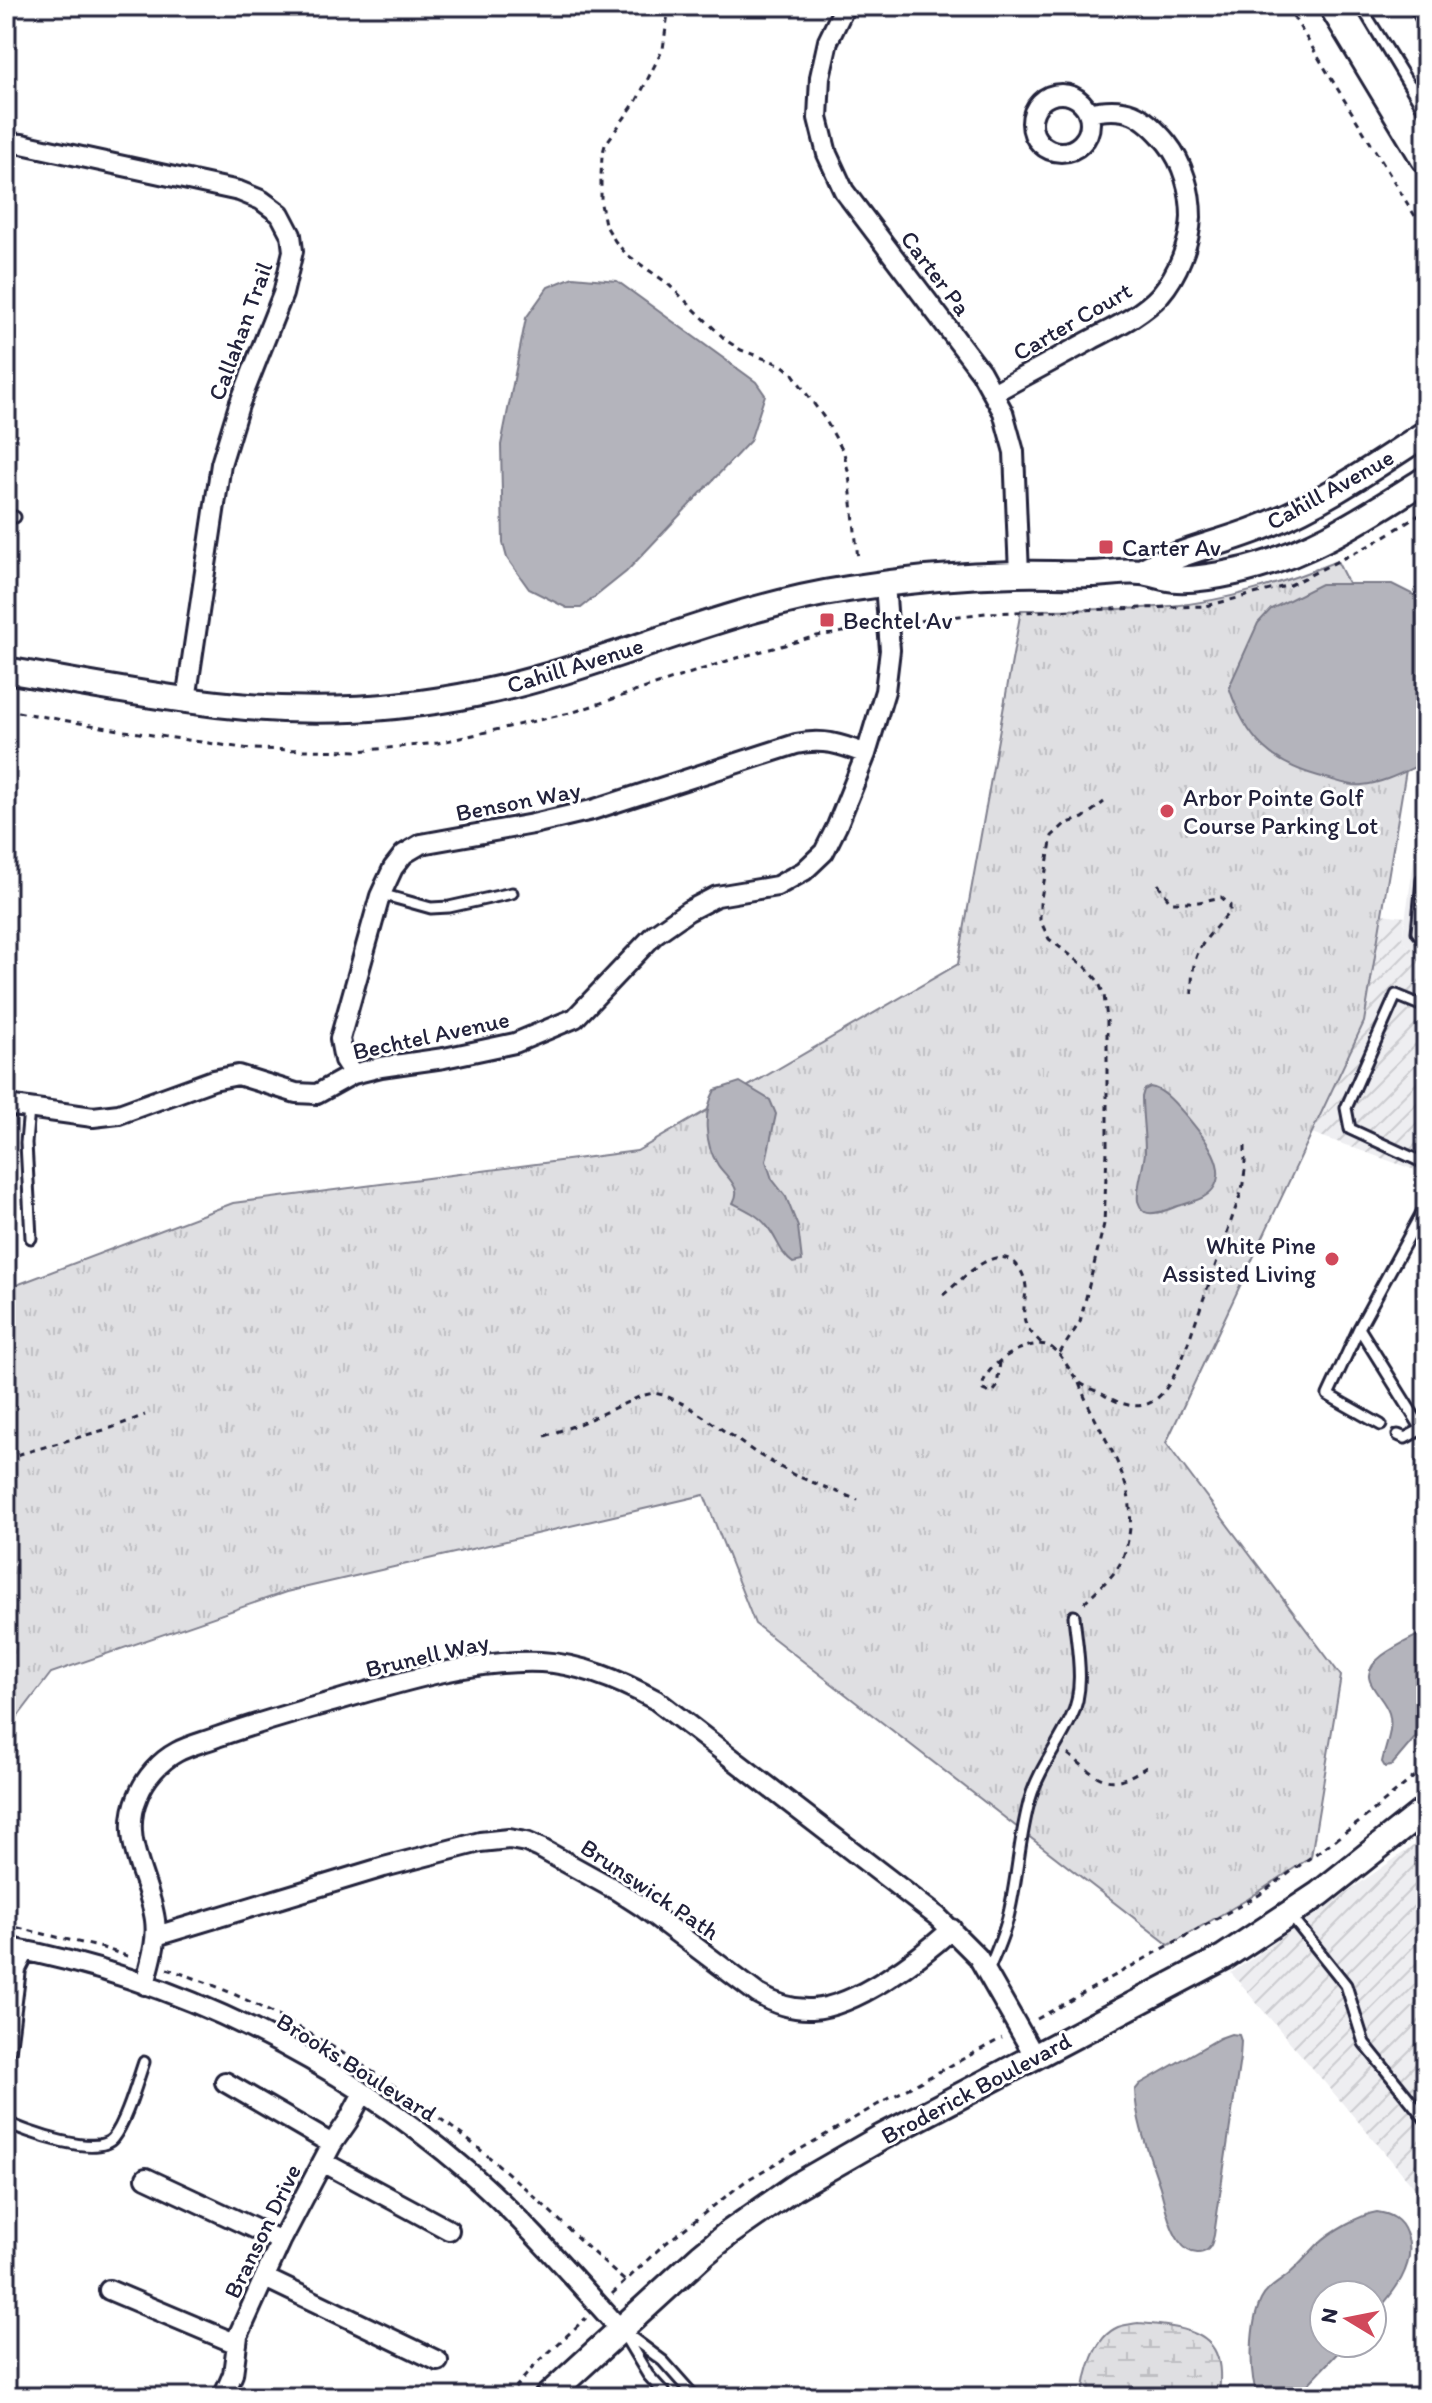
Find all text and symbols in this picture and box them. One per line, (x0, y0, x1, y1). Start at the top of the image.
street label: Carter Pa (895, 225, 978, 322)
street label: Callahan Trail (201, 258, 279, 404)
street label: Carter Court (1008, 275, 1136, 367)
street label: Cahill Avenue (1261, 442, 1399, 536)
place label: Carter Av (1122, 533, 1221, 562)
marker: Carter Av (1097, 538, 1115, 556)
place label: Bechtel Av (843, 606, 953, 635)
marker: Bechtel Av (818, 611, 836, 629)
street label: Cahill Avenue (503, 630, 647, 700)
street label: Benson Way (453, 775, 583, 827)
place label: Arbor Pointe Golf Course Parking Lot (1183, 783, 1378, 840)
marker: Arbor Pointe Golf Course Parking Lot (1158, 802, 1176, 820)
street label: Bechtel Avenue (350, 1004, 512, 1066)
place label: White Pine Assisted Living (1162, 1231, 1317, 1288)
marker: White Pine Assisted Living (1323, 1250, 1341, 1268)
street label: Brunell Way (362, 1627, 492, 1683)
street label: Brunswick Path (575, 1832, 725, 1946)
street label: Brooks Boulevard (272, 2006, 442, 2128)
street label: Broderick Boulevard (876, 2026, 1076, 2150)
street label: Branson Drive (217, 2159, 307, 2303)
north arrow (1308, 2279, 1388, 2359)
text: N (1314, 2306, 1343, 2325)

